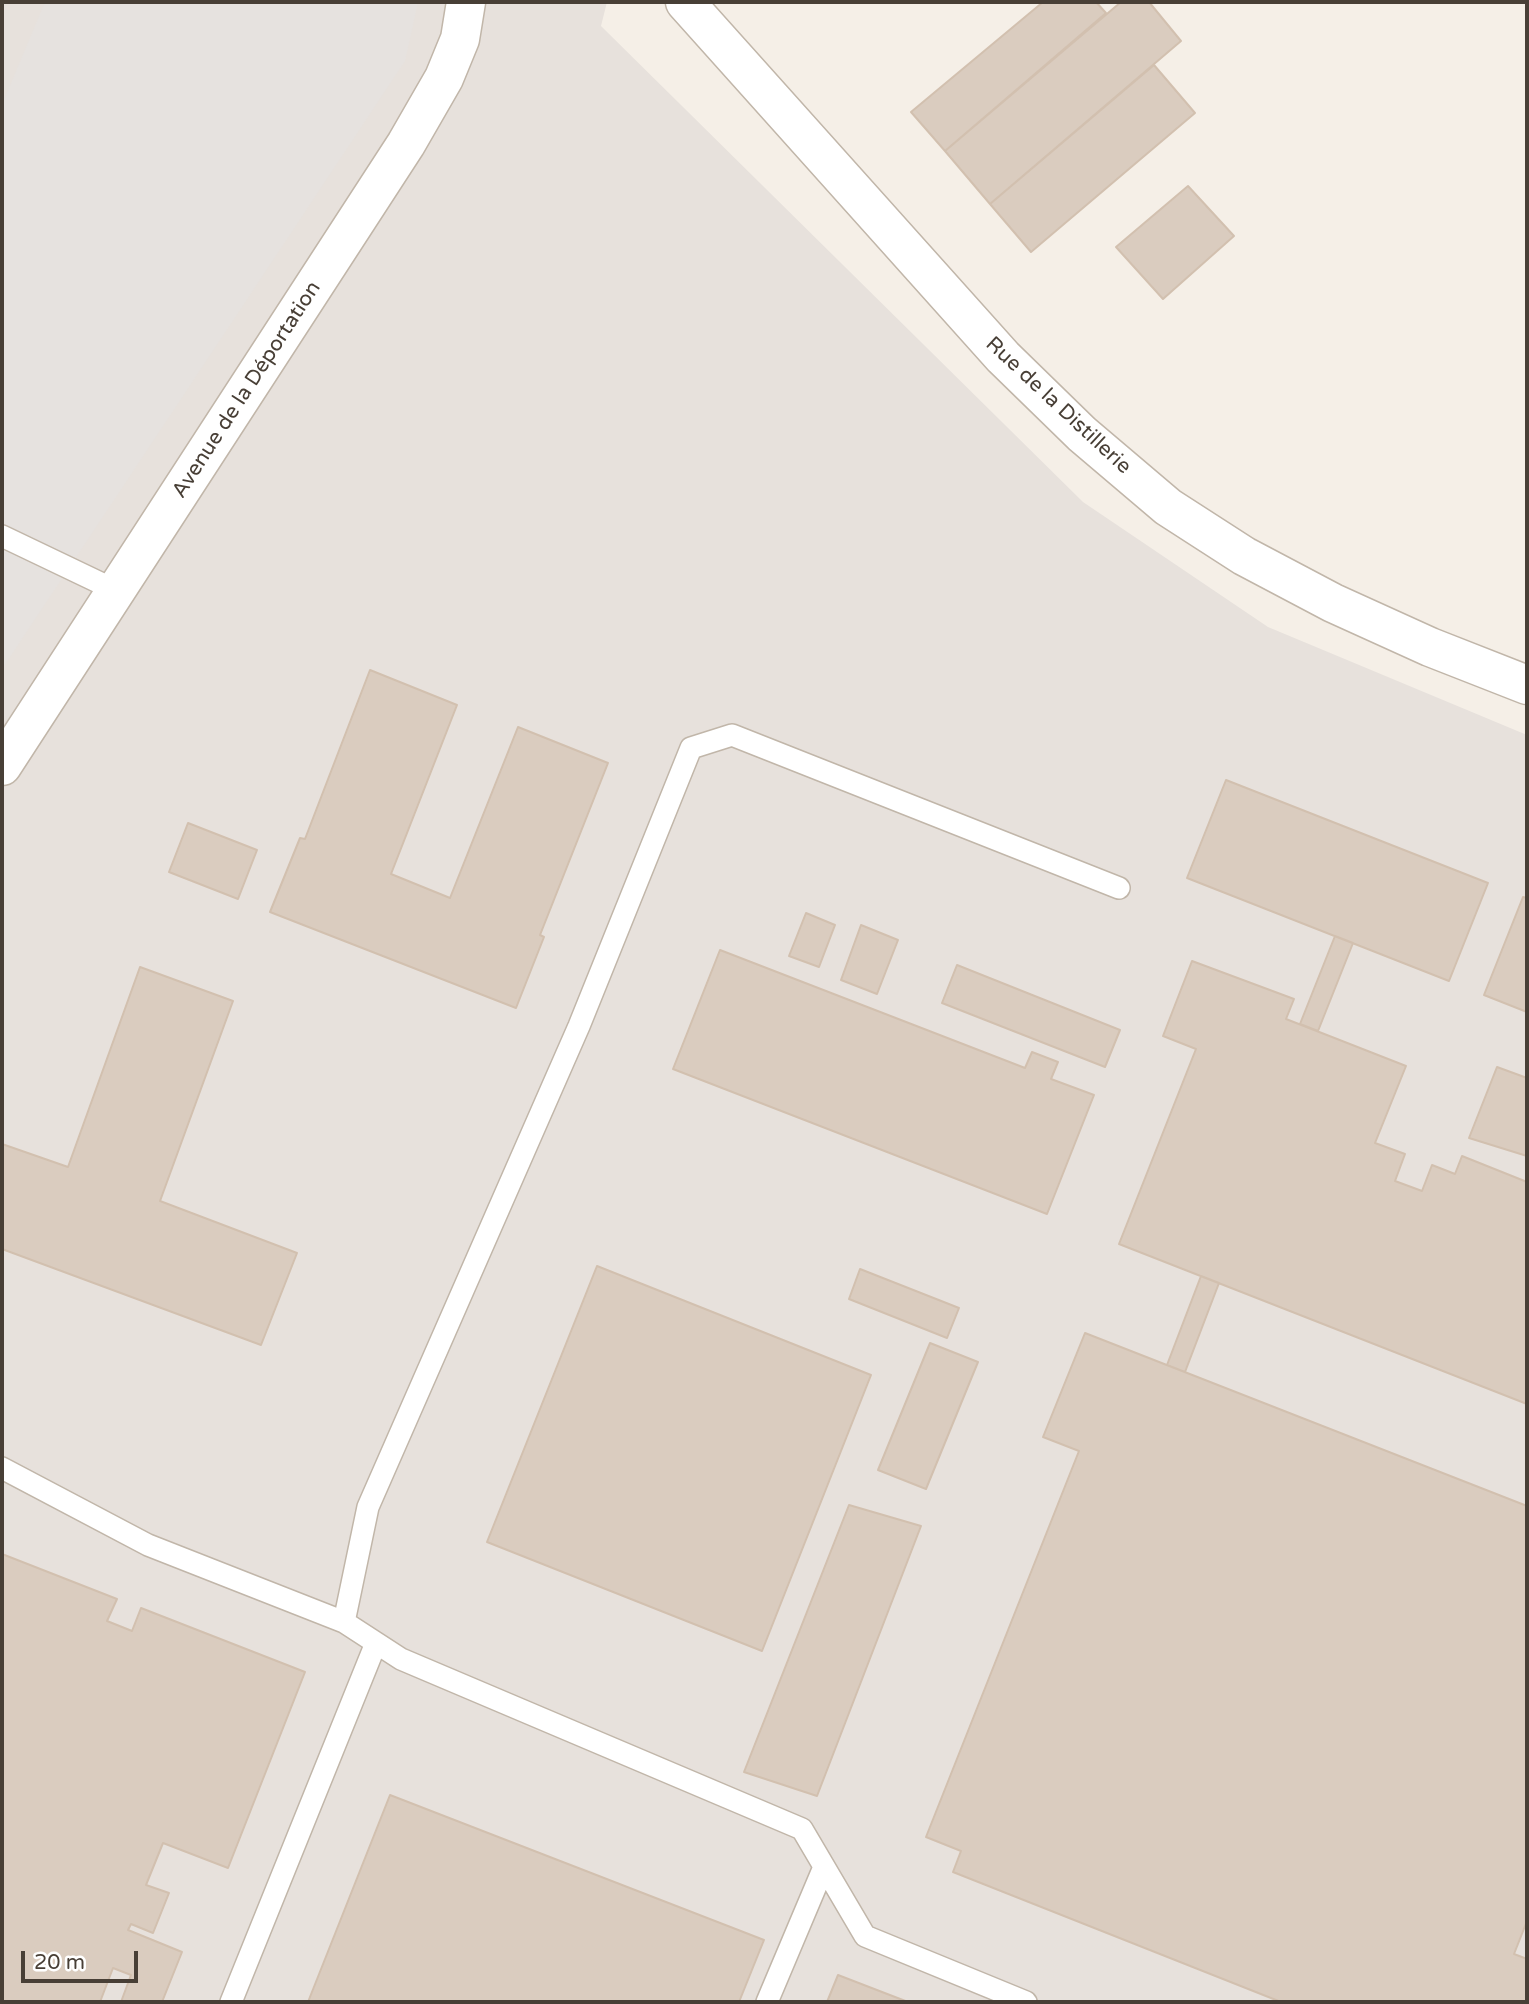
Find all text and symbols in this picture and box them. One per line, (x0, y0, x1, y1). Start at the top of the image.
street label: Avenue de la Déportation (167, 277, 327, 503)
street label: Rue de la Distillerie (980, 332, 1136, 480)
scale bar (24, 1938, 142, 1982)
text: 20 m (34, 1950, 85, 1975)

